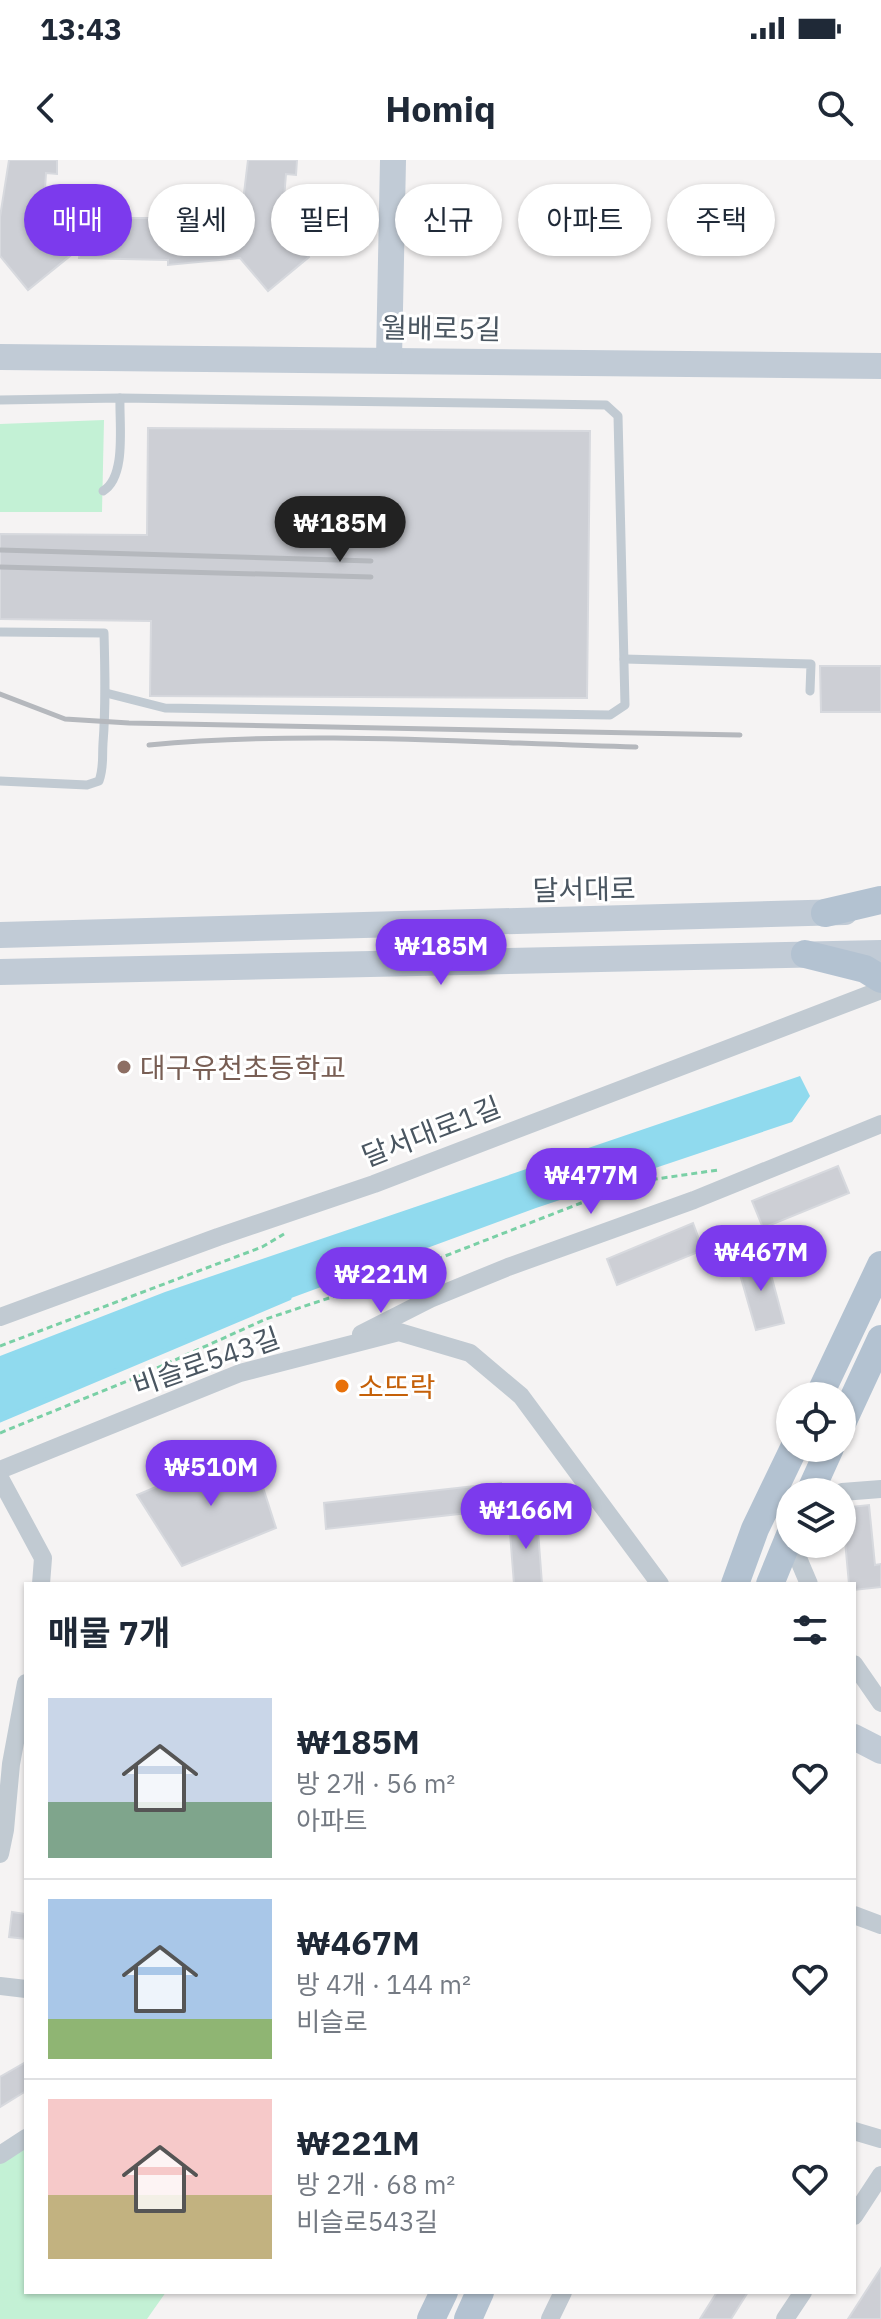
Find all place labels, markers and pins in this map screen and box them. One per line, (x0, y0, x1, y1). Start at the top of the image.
pin: ₩185M (284, 496, 396, 564)
pin: ₩185M (385, 919, 497, 987)
place label: 대구유천초등학교 (140, 1049, 346, 1086)
marker: 대구유천초등학교 (115, 1058, 133, 1076)
pin: ₩477M (535, 1148, 647, 1216)
pin: ₩467M (705, 1225, 817, 1293)
pin: ₩221M (325, 1247, 437, 1315)
place label: 소뜨락 (358, 1368, 435, 1405)
marker: 소뜨락 (333, 1377, 351, 1395)
pin: ₩510M (155, 1440, 267, 1508)
pin: ₩166M (470, 1483, 582, 1551)

